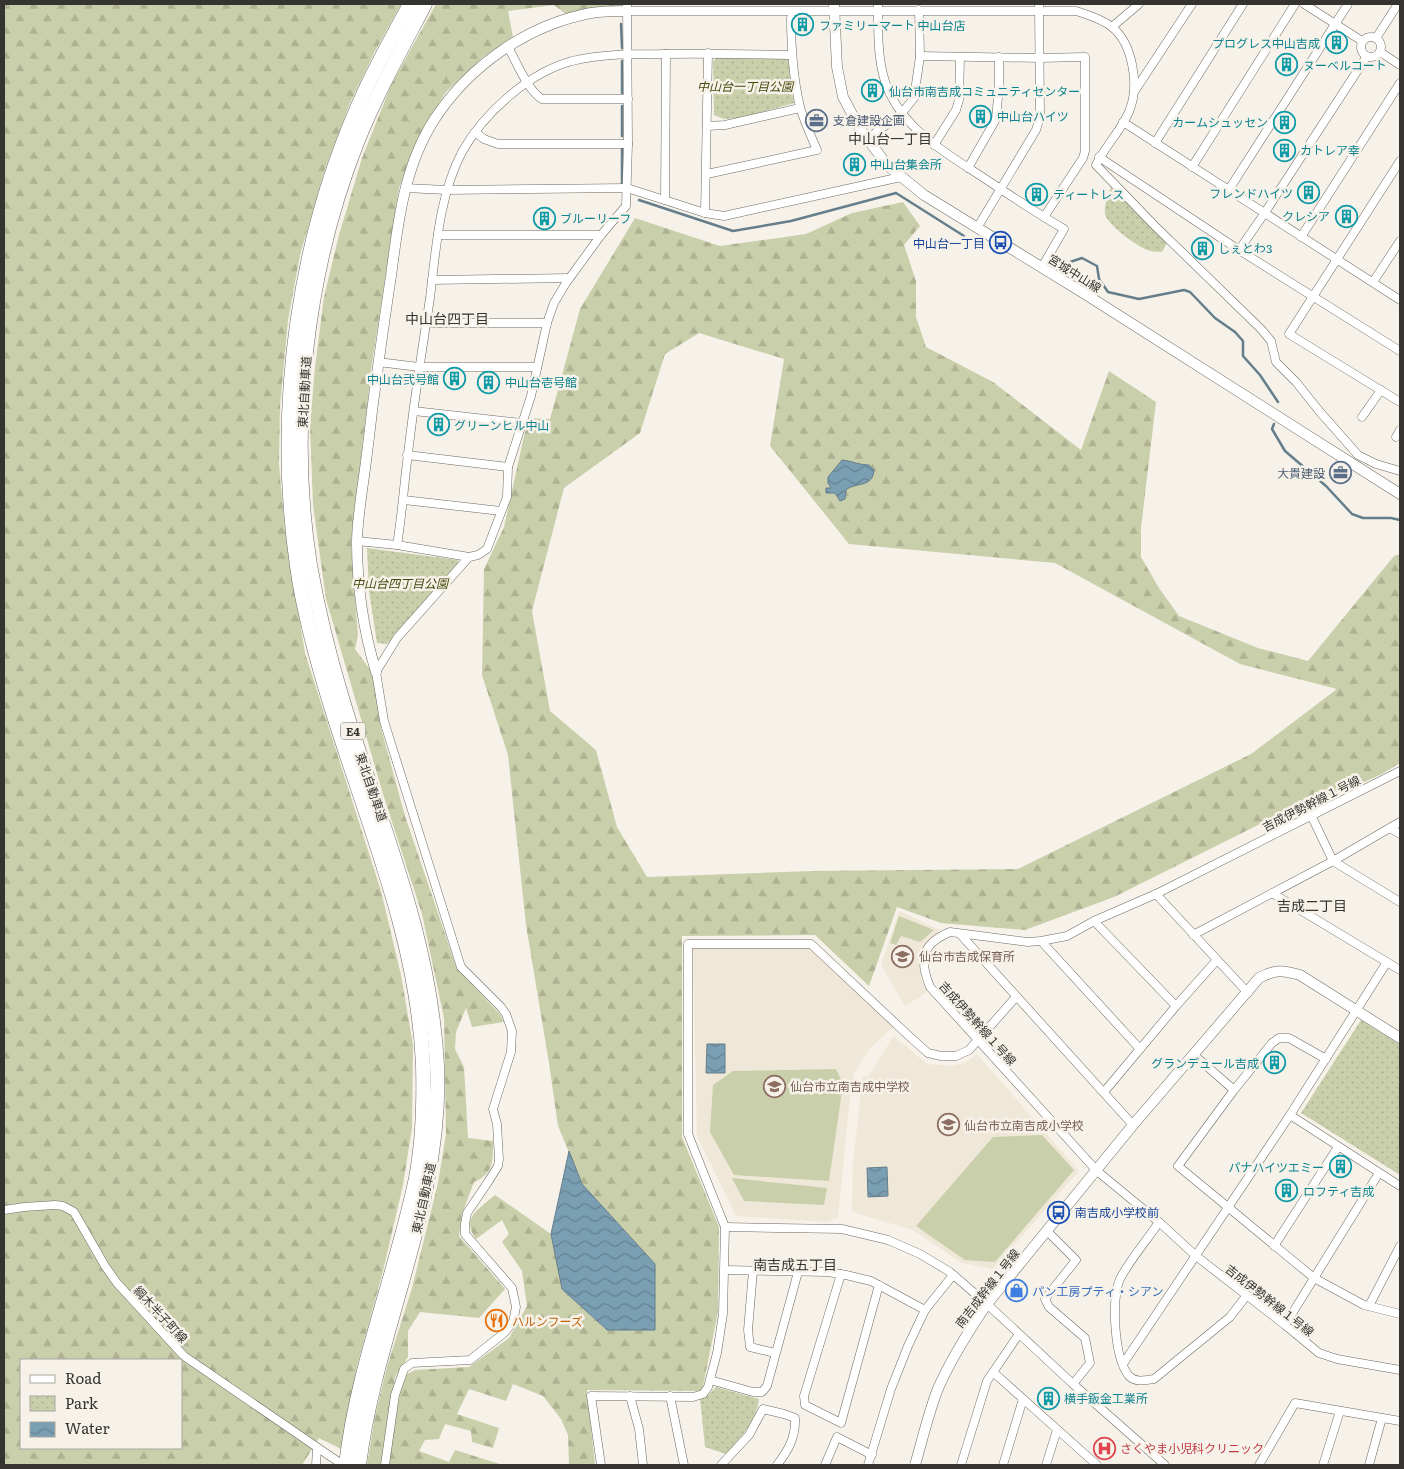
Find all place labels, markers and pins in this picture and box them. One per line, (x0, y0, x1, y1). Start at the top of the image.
building icon: ファミリーマート 中山台店 (791, 13, 815, 37)
place label: ファミリーマート 中山台店 (819, 16, 965, 34)
building icon: プログレス中山吉成 (1324, 31, 1348, 55)
place label: プログレス中山吉成 (1212, 34, 1320, 52)
building icon: ヌーベルコート (1275, 53, 1299, 77)
place label: ヌーベルコート (1303, 56, 1387, 74)
building icon: 仙台市南吉成コミュニティセンター (861, 79, 885, 103)
place label: 仙台市南吉成コミュニティセンター (889, 82, 1080, 100)
building icon: 中山台ハイツ (969, 104, 993, 128)
place label: 中山台ハイツ (997, 107, 1069, 125)
office icon: 支倉建設企画 (805, 108, 829, 132)
building icon: カームシュッセン (1272, 110, 1296, 134)
place label: 支倉建設企画 (833, 111, 905, 129)
place label: カームシュッセン (1172, 113, 1268, 131)
building icon: カトレア幸 (1272, 138, 1296, 162)
place label: カトレア幸 (1300, 141, 1360, 159)
building icon: 中山台集会所 (842, 152, 866, 176)
place label: 中山台集会所 (870, 155, 942, 173)
building icon: フレンドハイツ (1297, 181, 1321, 205)
building icon: ティートレス (1025, 182, 1049, 206)
place label: フレンドハイツ (1209, 184, 1293, 202)
place label: ティートレス (1053, 185, 1124, 203)
building icon: クレシア (1334, 204, 1358, 228)
building icon: ブルーリーフ (532, 206, 556, 230)
place label: クレシア (1282, 207, 1330, 225)
place label: ブルーリーフ (560, 209, 631, 227)
bus stop icon: 中山台一丁目 (989, 231, 1013, 255)
place label: 中山台一丁目 (913, 234, 985, 252)
building icon: しぇとわ3 (1190, 236, 1214, 260)
place label: しぇとわ3 (1218, 239, 1273, 257)
building icon: 中山台弐号館 (443, 367, 467, 391)
place label: 中山台弐号館 (367, 370, 439, 388)
building icon: 中山台壱号館 (477, 370, 501, 394)
place label: 中山台壱号館 (505, 373, 577, 391)
building icon: グリーンヒル中山 (426, 413, 450, 437)
place label: グリーンヒル中山 (454, 416, 549, 434)
office icon: 大貴建設 (1329, 461, 1353, 485)
place label: 大貴建設 (1277, 464, 1325, 482)
school or university icon: 仙台市吉成保育所 (891, 944, 915, 968)
place label: 仙台市吉成保育所 (919, 947, 1015, 965)
building icon: グランデュール吉成 (1263, 1051, 1287, 1075)
place label: グランデュール吉成 (1151, 1054, 1259, 1072)
school or university icon: 仙台市立南吉成中学校 (762, 1074, 786, 1098)
place label: 仙台市立南吉成中学校 (790, 1077, 910, 1095)
school or university icon: 仙台市立南吉成小学校 (936, 1113, 960, 1137)
place label: 仙台市立南吉成小学校 (964, 1116, 1084, 1134)
building icon: パナハイツエミー (1328, 1155, 1352, 1179)
place label: パナハイツエミー (1228, 1158, 1324, 1176)
building icon: ロフティ吉成 (1275, 1179, 1299, 1203)
place label: ロフティ吉成 (1303, 1182, 1374, 1200)
bus stop icon: 南吉成小学校前 (1047, 1200, 1071, 1224)
place label: 南吉成小学校前 (1075, 1203, 1159, 1221)
shop icon: パン工房プティ・シアン (1004, 1279, 1028, 1303)
place label: パン工房プティ・シアン (1032, 1282, 1163, 1300)
restaurant icon: ハルンフーズ (484, 1309, 508, 1333)
place label: ハルンフーズ (512, 1312, 583, 1330)
building icon: 横手鈑金工業所 (1036, 1386, 1060, 1410)
place label: 横手鈑金工業所 (1064, 1389, 1148, 1407)
hospital icon: さくやま小児科クリニック (1092, 1436, 1116, 1460)
place label: さくやま小児科クリニック (1120, 1439, 1264, 1457)

